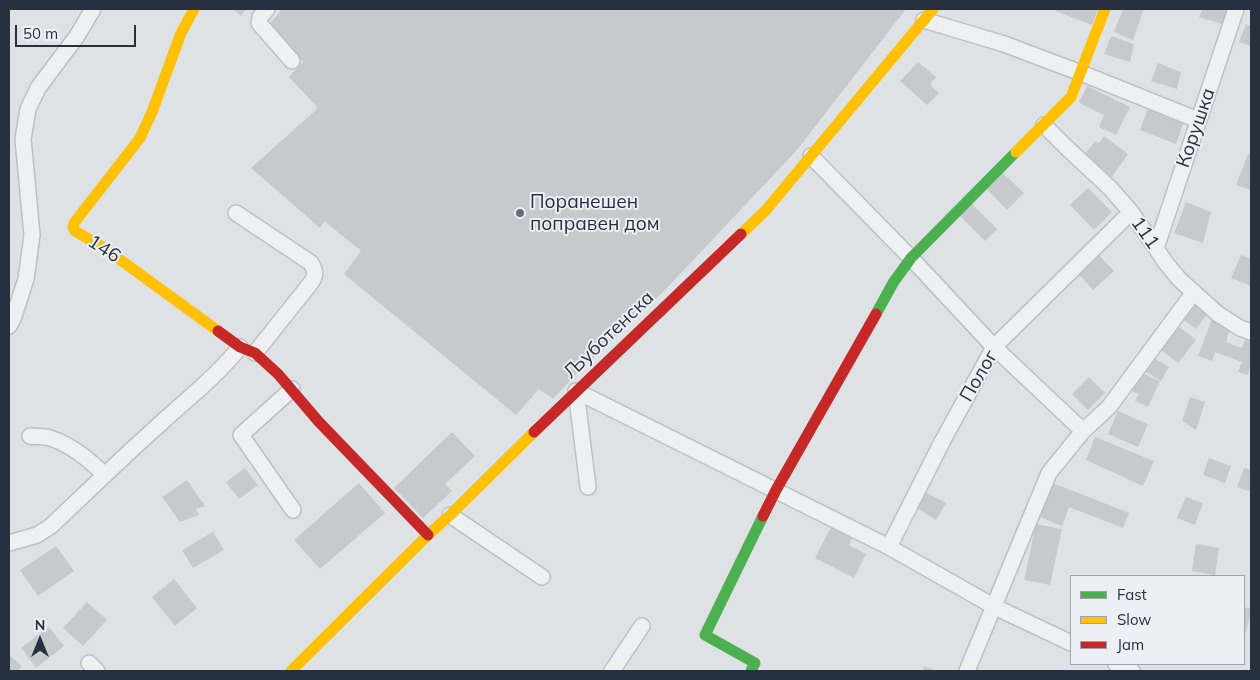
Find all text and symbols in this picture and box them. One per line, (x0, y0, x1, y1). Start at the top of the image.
scale bar (18, 15, 139, 47)
text: 50 m (23, 24, 58, 43)
street label: Корушка (1172, 85, 1220, 171)
place label: Поранешен поправен дом (530, 191, 660, 235)
marker: Поранешен поправен дом (514, 207, 526, 219)
street label: 111 (1126, 212, 1164, 254)
street label: 146 (83, 230, 125, 268)
street label: Љуботенска (559, 286, 659, 384)
street label: Полог (955, 346, 1003, 406)
legend (1070, 575, 1245, 665)
text: Fast (1117, 585, 1147, 604)
text: Slow (1117, 610, 1151, 629)
north arrow (15, 615, 65, 665)
text: N (35, 616, 45, 634)
text: Jam (1117, 635, 1144, 654)

